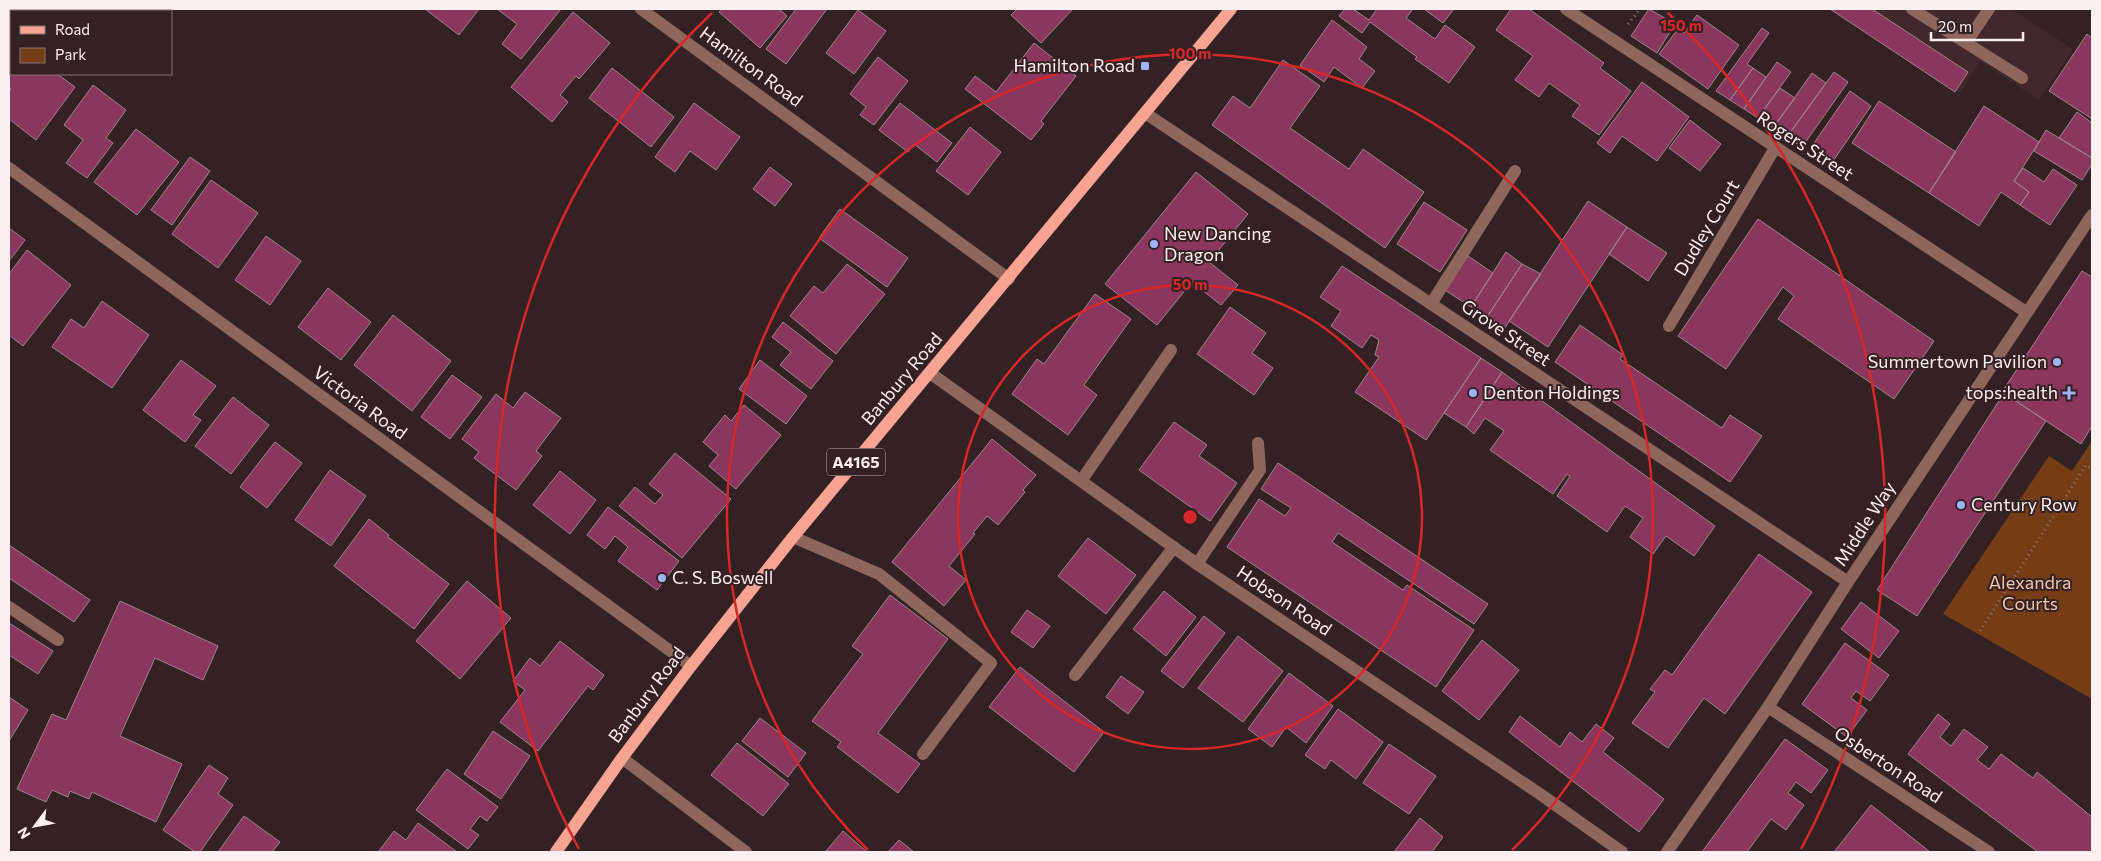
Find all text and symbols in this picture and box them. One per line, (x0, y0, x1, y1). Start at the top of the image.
legend (10, 10, 172, 75)
scale bar (1931, 10, 2024, 42)
text: 150 m (1660, 16, 1702, 34)
text: 20 m (1938, 17, 1972, 35)
text: Road (55, 20, 90, 38)
street label: Hamilton Road (696, 22, 807, 111)
text: 100 m (1169, 44, 1211, 62)
text: Park (55, 45, 86, 63)
place label: Hamilton Road (1013, 54, 1135, 76)
marker: Hamilton Road (1139, 60, 1151, 72)
street label: Rogers Street (1753, 106, 1858, 185)
street label: Dudley Court (1669, 176, 1743, 279)
place label: New Dancing Dragon (1164, 222, 1272, 265)
marker: New Dancing Dragon (1148, 238, 1160, 250)
text: 50 m (1173, 275, 1207, 293)
street label: Grove Street (1458, 294, 1556, 370)
street label: Banbury Road (856, 328, 946, 429)
place label: Summertown Pavilion (1868, 350, 2047, 372)
marker: Summertown Pavilion (2051, 356, 2063, 368)
street label: Victoria Road (309, 361, 412, 444)
place label: Denton Holdings (1483, 381, 1620, 403)
place label: tops:health (1966, 381, 2058, 403)
marker: tops:health (2062, 386, 2076, 400)
marker: Denton Holdings (1467, 387, 1479, 399)
road number: A4165 (827, 448, 885, 476)
street label: Middle Way (1829, 477, 1900, 570)
place label: Century Row (1971, 493, 2077, 515)
marker: Century Row (1955, 499, 1967, 511)
centre of rings (1181, 508, 1199, 526)
street label: Hobson Road (1233, 560, 1336, 640)
place label: C. S. Boswell (672, 566, 773, 588)
park label: Alexandra Courts (1989, 571, 2071, 614)
marker: C. S. Boswell (656, 572, 668, 584)
street label: Banbury Road (603, 642, 689, 747)
street label: Osberton Road (1831, 721, 1947, 807)
north arrow (10, 801, 60, 851)
text: N (14, 824, 34, 842)

